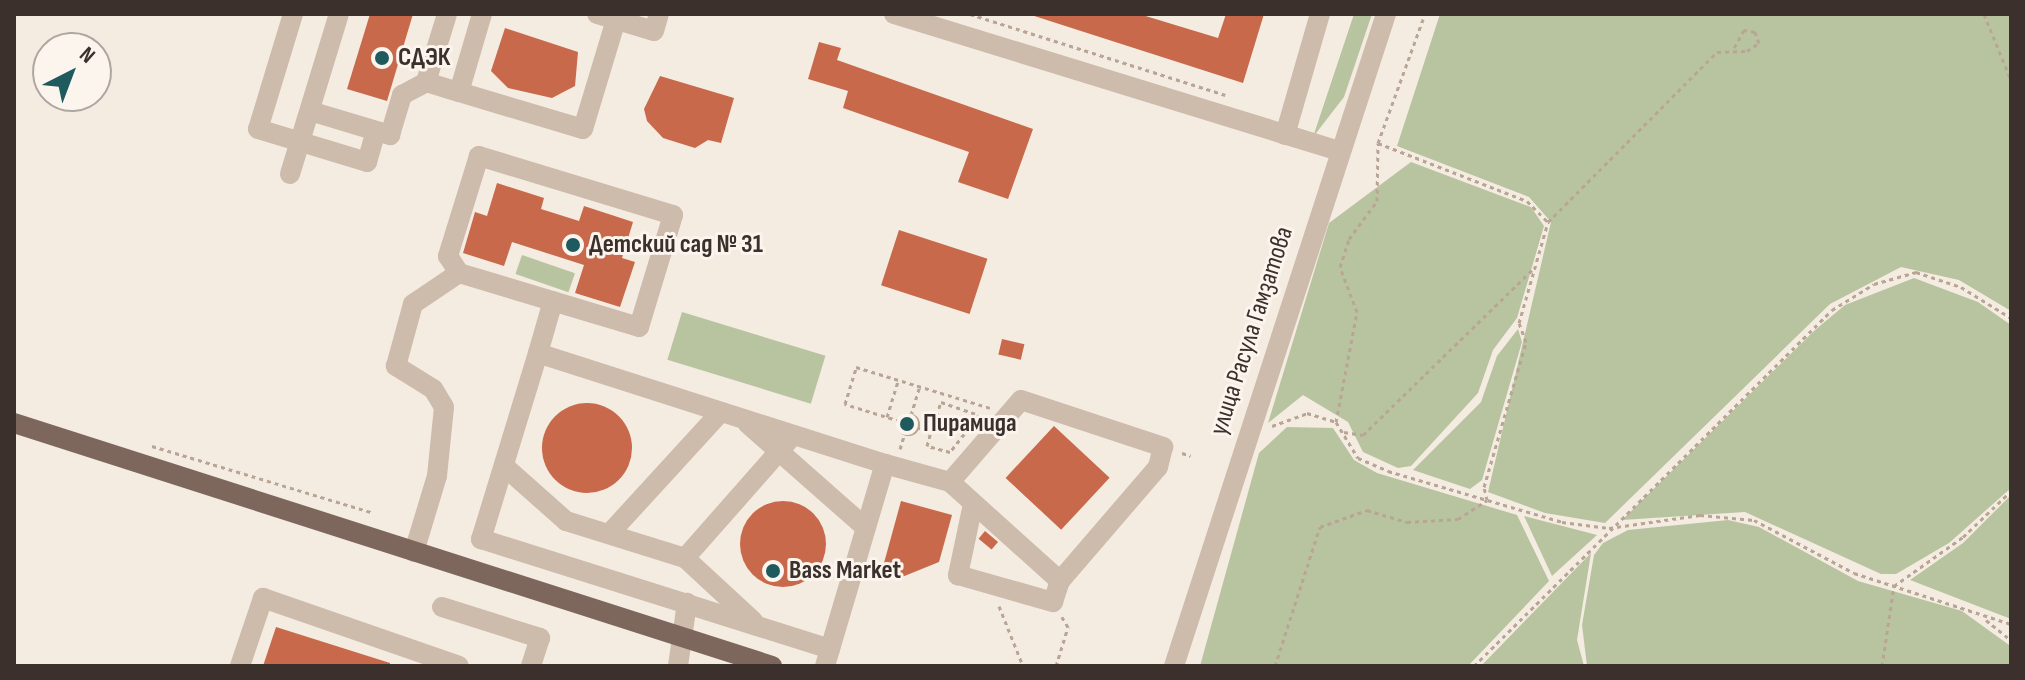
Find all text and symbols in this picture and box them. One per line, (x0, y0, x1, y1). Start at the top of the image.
north arrow (32, 32, 112, 112)
text: N (74, 41, 100, 69)
place label: СДЭК (398, 42, 450, 74)
marker: СДЭК (373, 49, 391, 67)
street label: улица Расула Гамзатова (1204, 223, 1300, 439)
place label: Детский сад № 31 (589, 229, 763, 261)
marker: Детский сад № 31 (564, 236, 582, 254)
place label: Пирамида (923, 408, 1017, 440)
marker: Пирамида (898, 415, 916, 433)
place label: Bass Market (789, 555, 901, 587)
marker: Bass Market (764, 562, 782, 580)

